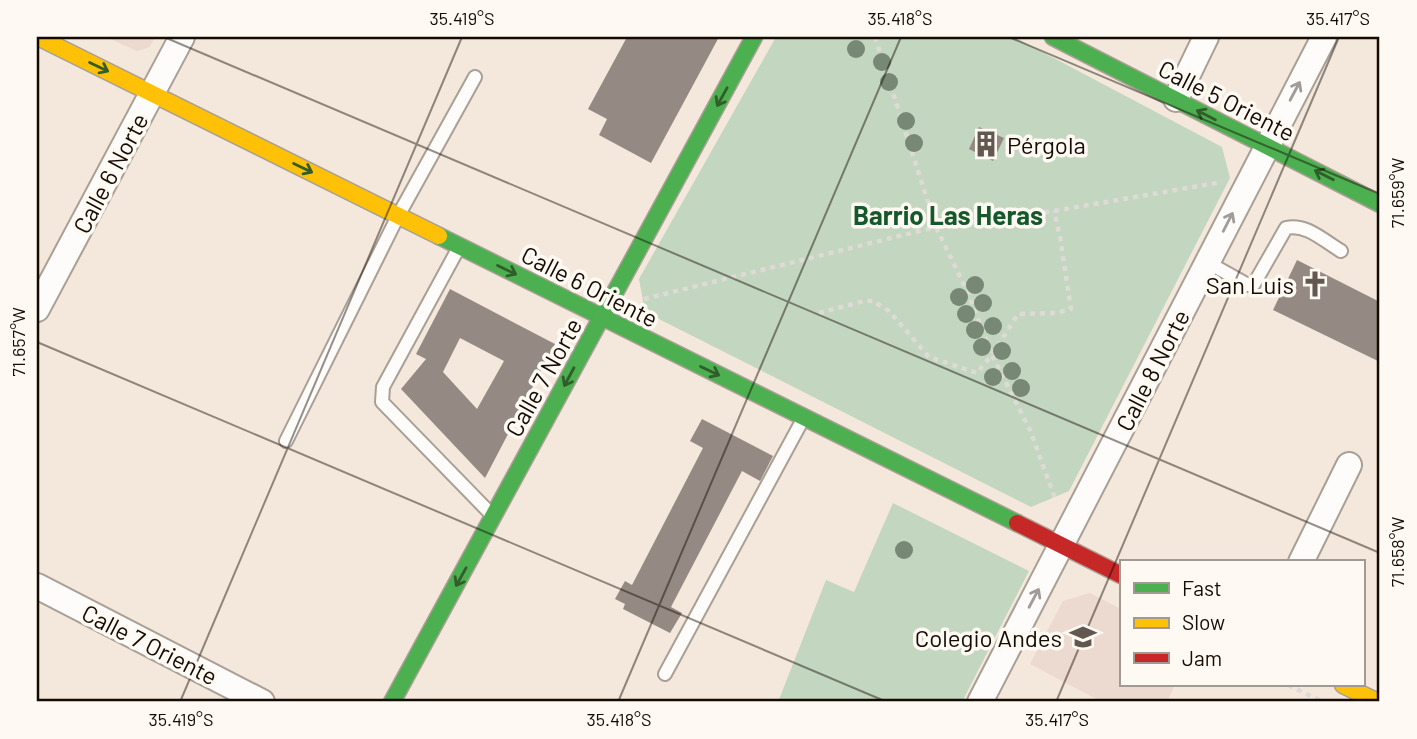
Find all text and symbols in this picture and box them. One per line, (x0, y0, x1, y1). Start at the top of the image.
text: 35.419°S (430, 7, 494, 29)
text: 35.418°S (868, 7, 932, 29)
text: 35.417°S (1306, 7, 1370, 29)
street label: Calle 5 Oriente (1154, 53, 1300, 147)
one-way arrow (88, 61, 109, 75)
one-way arrow (1289, 81, 1303, 102)
one-way arrow (715, 86, 729, 106)
one-way arrow (1196, 107, 1217, 121)
street label: Calle 6 Norte (66, 108, 154, 238)
building icon: Pérgola (971, 129, 1001, 159)
place label: Pérgola (1007, 130, 1086, 159)
text: 71.659°W (1386, 158, 1408, 228)
one-way arrow (292, 162, 313, 176)
one-way arrow (1314, 167, 1334, 181)
district label: Barrio Las Heras (853, 199, 1043, 230)
one-way arrow (1222, 212, 1235, 233)
street label: Calle 6 Oriente (517, 239, 663, 333)
one-way arrow (496, 263, 517, 277)
church icon: San Luis (1300, 269, 1330, 299)
place label: San Luis (1206, 270, 1294, 299)
street label: Calle 8 Norte (1109, 305, 1195, 435)
text: 71.657°W (7, 307, 29, 377)
street label: Calle 7 Norte (499, 313, 587, 441)
one-way arrow (699, 364, 720, 378)
one-way arrow (562, 366, 575, 387)
text: 71.658°W (1386, 517, 1408, 587)
legend (1120, 560, 1364, 686)
one-way arrow (454, 566, 467, 587)
text: Fast (1182, 575, 1222, 600)
one-way arrow (1028, 588, 1042, 609)
street label: Calle 7 Oriente (77, 597, 223, 691)
text: Slow (1182, 609, 1225, 634)
school or university icon: Colegio Andes (1068, 622, 1098, 652)
place label: Colegio Andes (915, 623, 1062, 652)
text: Jam (1182, 645, 1222, 670)
text: 35.419°S (149, 708, 213, 730)
text: 35.418°S (587, 708, 651, 730)
text: 35.417°S (1025, 708, 1089, 730)

